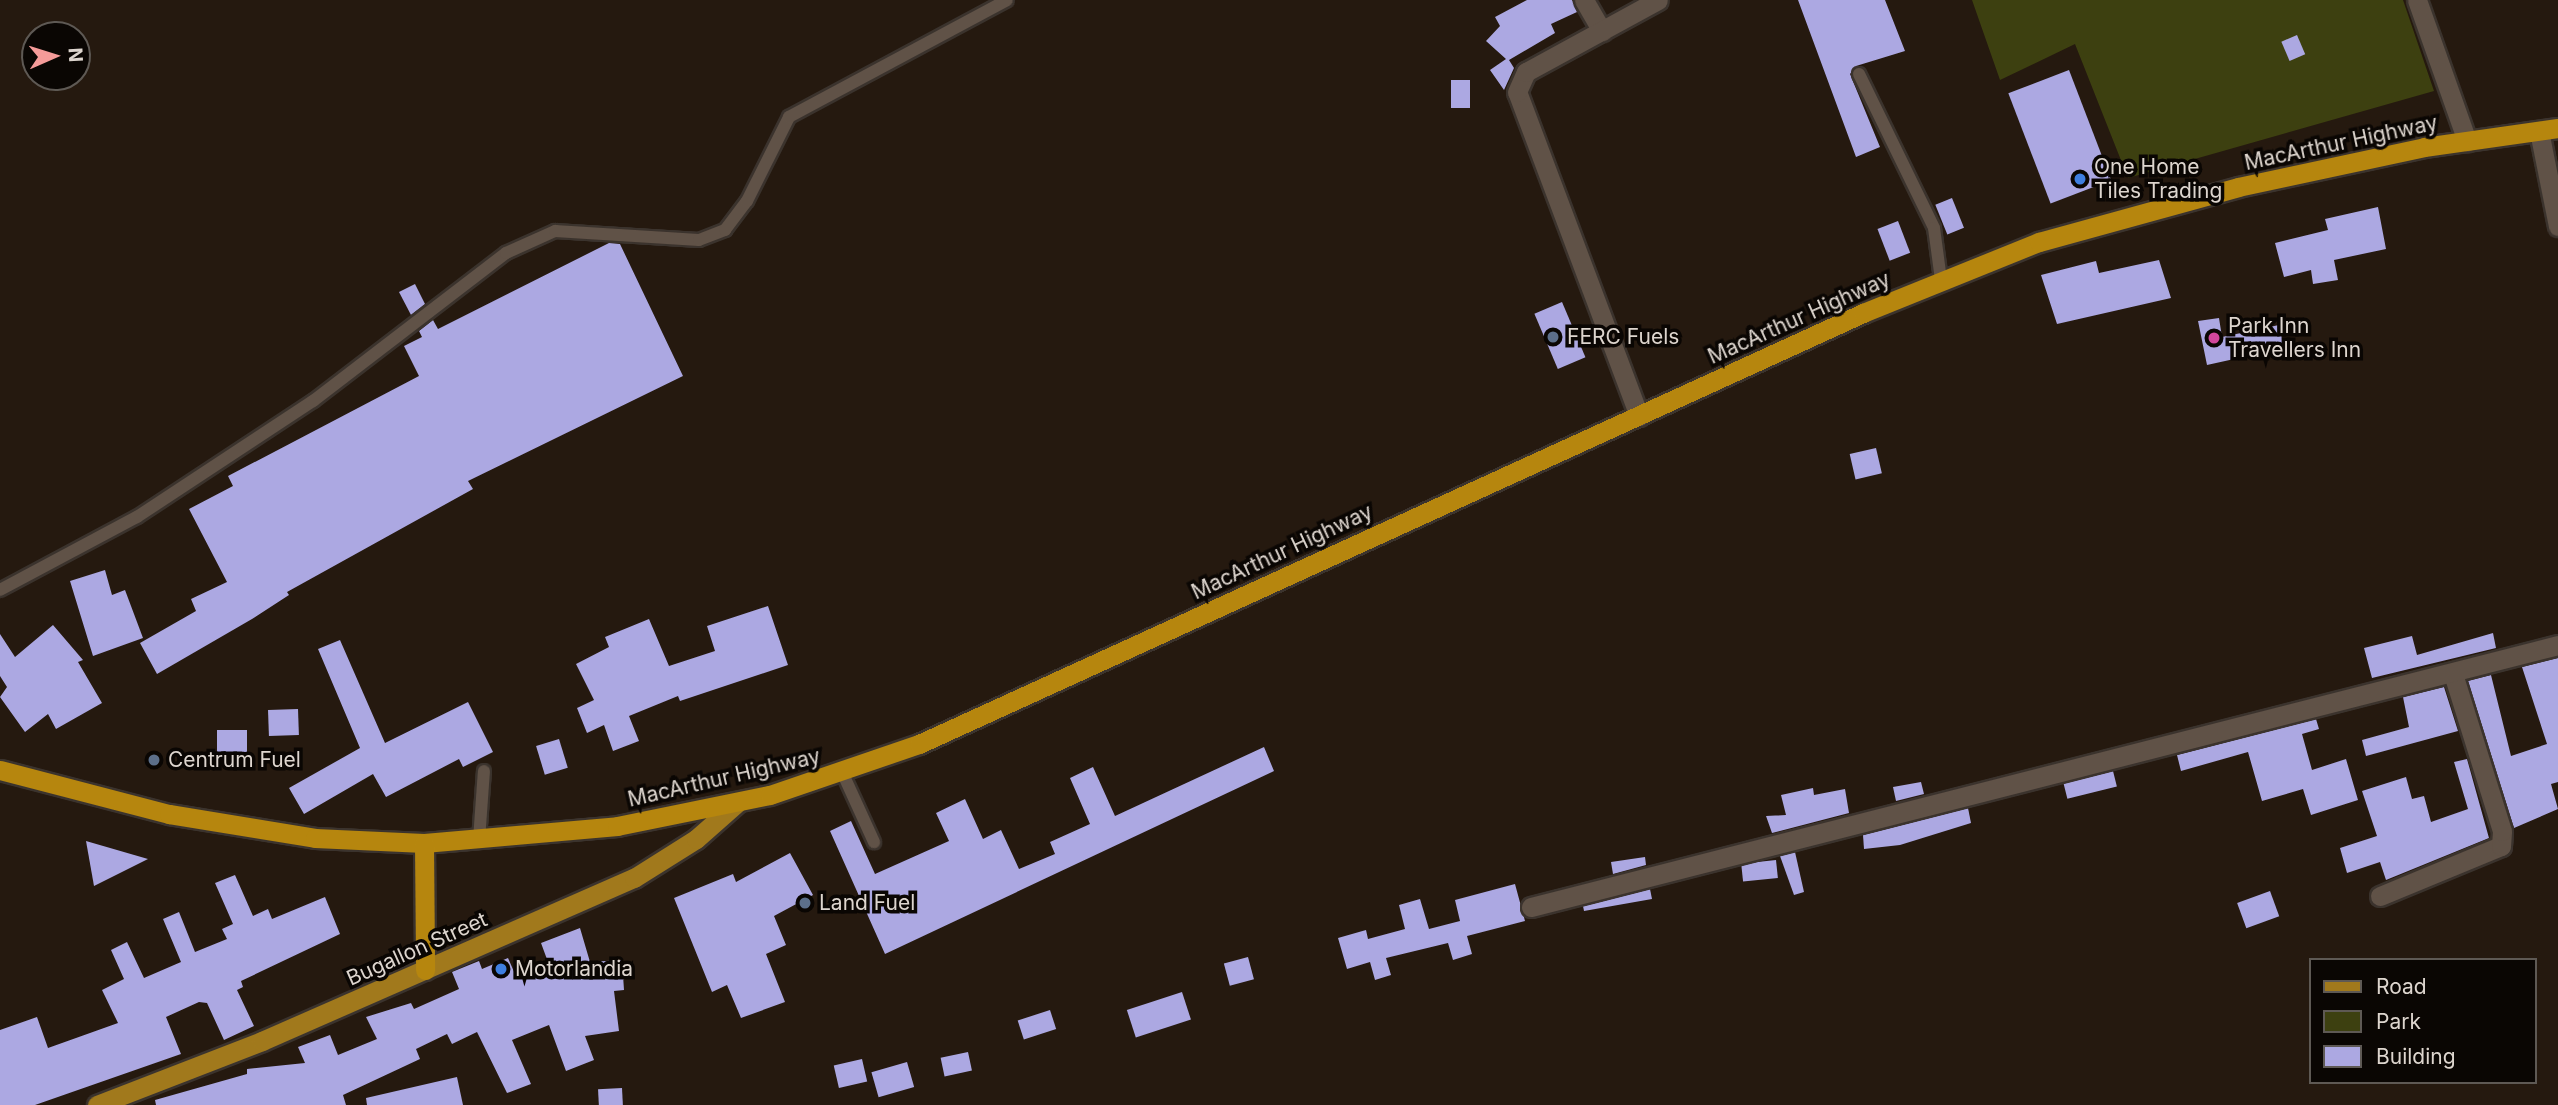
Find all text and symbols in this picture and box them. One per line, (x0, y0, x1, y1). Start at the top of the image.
north arrow (21, 21, 91, 91)
text: N (64, 47, 87, 63)
street label: MacArthur Highway (2242, 110, 2440, 176)
place label: One Home Tiles Trading (2094, 154, 2222, 204)
marker: One Home Tiles Trading (2072, 171, 2088, 187)
street label: MacArthur Highway (1704, 266, 1894, 370)
place label: Park Inn Travellers Inn (2228, 313, 2361, 363)
place label: FERC Fuels (1567, 324, 1679, 350)
marker: FERC Fuels (1545, 329, 1561, 345)
marker: Park Inn Travellers Inn (2206, 330, 2222, 346)
street label: MacArthur Highway (1188, 499, 1376, 605)
street label: MacArthur Highway (625, 744, 823, 812)
place label: Centrum Fuel (168, 747, 301, 773)
marker: Centrum Fuel (146, 752, 162, 768)
place label: Land Fuel (819, 890, 915, 916)
marker: Land Fuel (797, 895, 813, 911)
street label: Bugallon Street (343, 907, 491, 991)
place label: Motorlandia (515, 956, 633, 982)
legend (2310, 958, 2537, 1084)
marker: Motorlandia (493, 961, 509, 977)
text: Road (2376, 974, 2427, 999)
text: Park (2376, 1009, 2421, 1034)
text: Building (2376, 1044, 2456, 1069)

